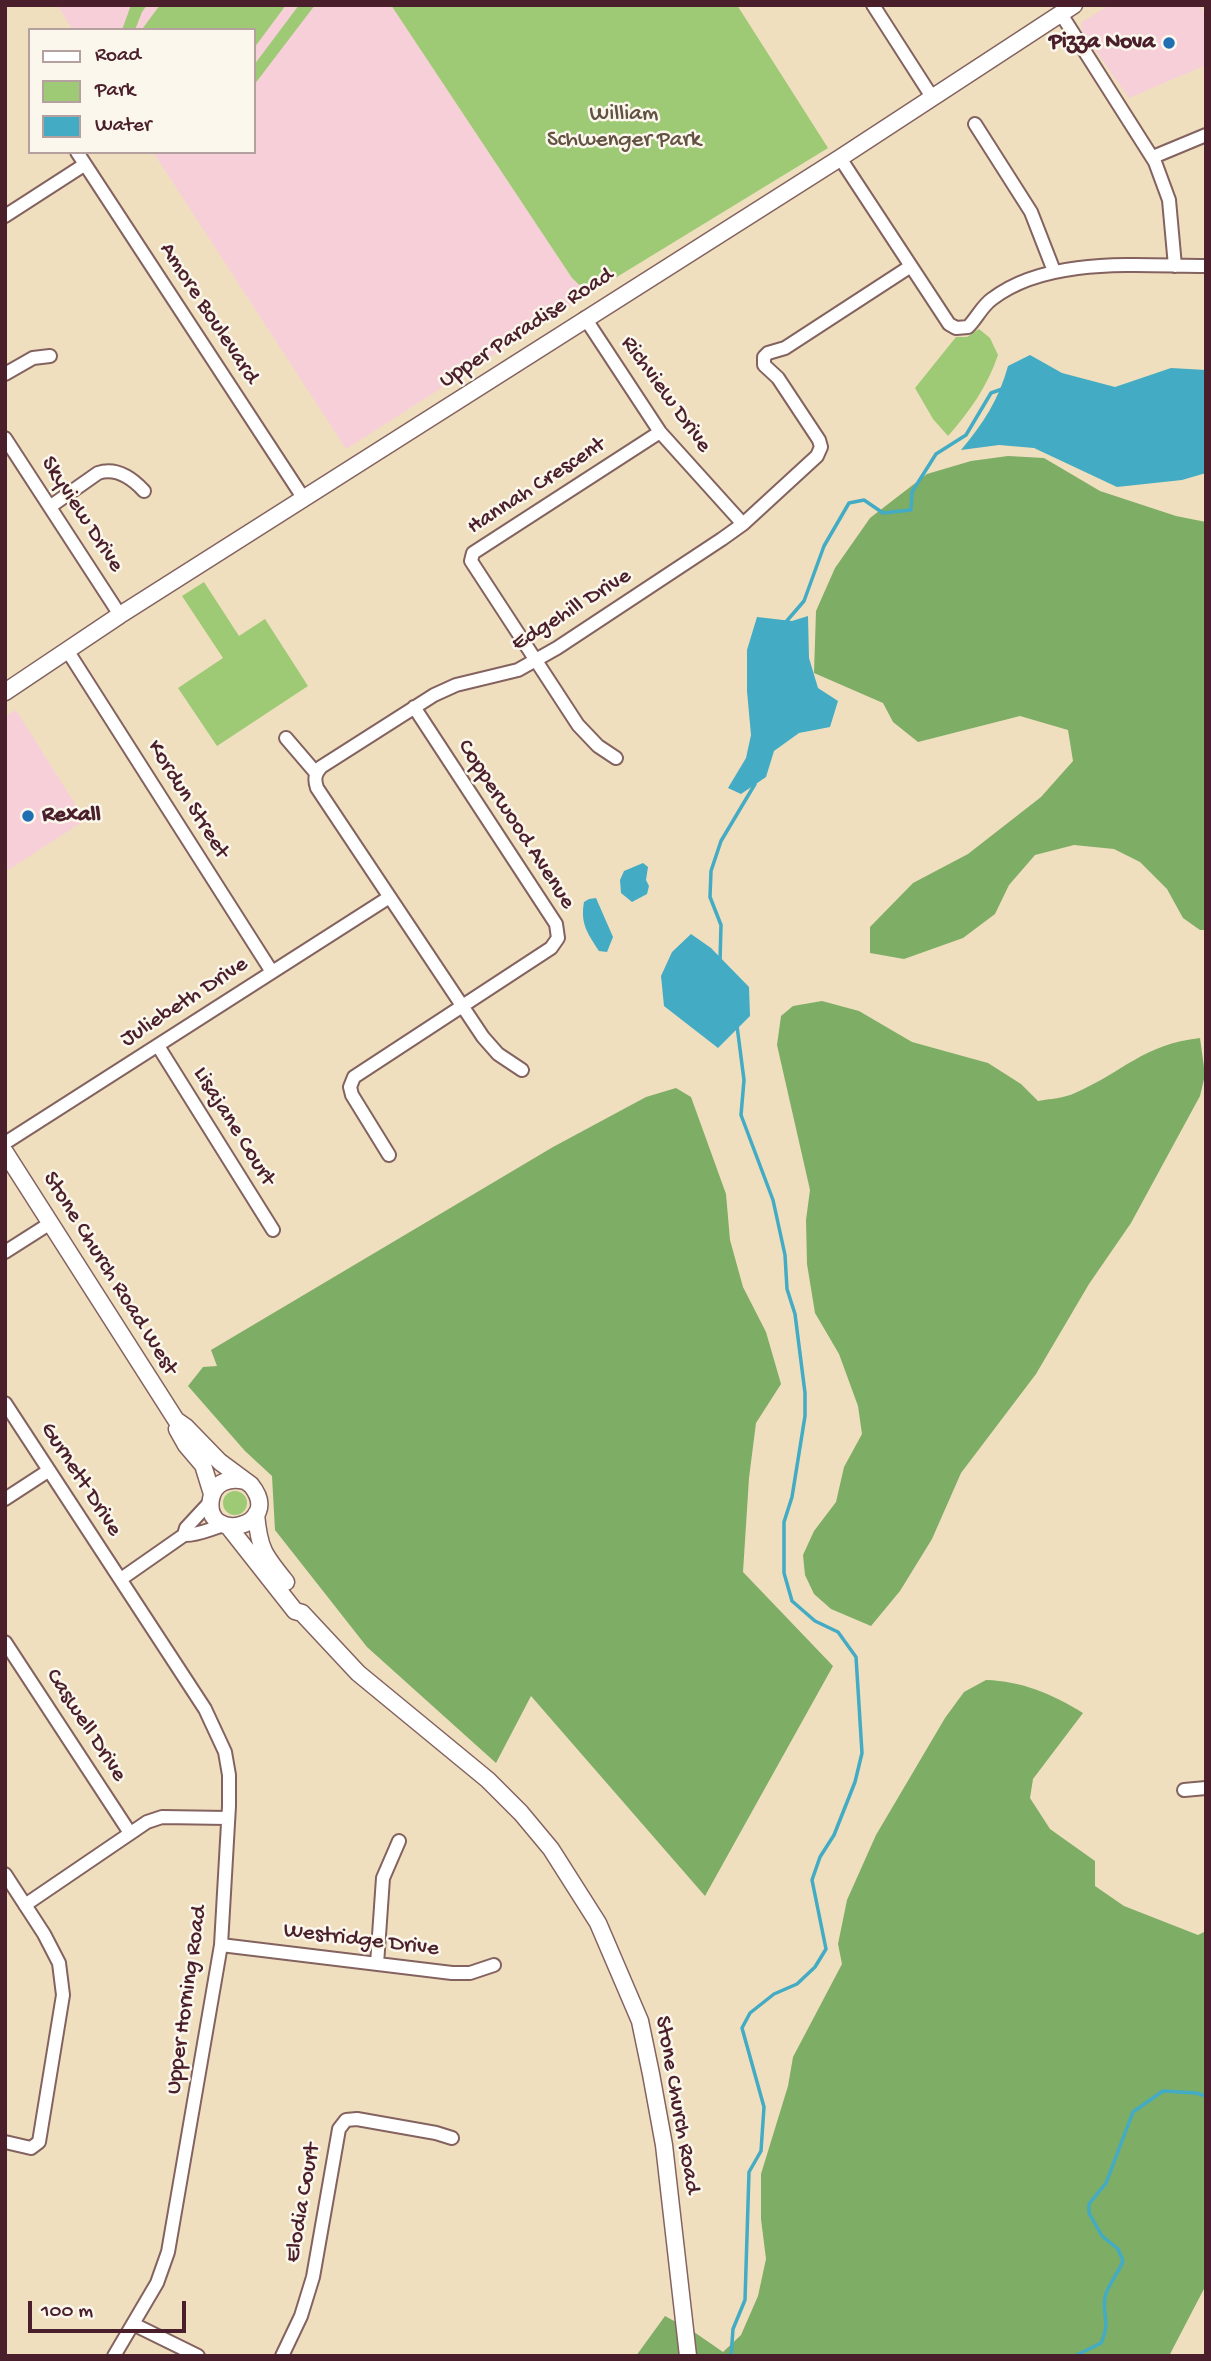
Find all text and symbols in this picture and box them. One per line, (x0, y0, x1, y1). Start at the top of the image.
legend (28, 28, 256, 154)
place label: Pizza Nova (1049, 29, 1155, 57)
marker: Pizza Nova (1161, 35, 1177, 51)
text: Road (95, 44, 141, 69)
text: Park (95, 79, 135, 104)
park label: William Schwenger Park (547, 101, 701, 155)
text: Water (95, 114, 151, 139)
street label: Amore Boulevard (152, 238, 264, 390)
street label: Upper Paradise Road (435, 262, 619, 396)
street label: Richview Drive (613, 331, 717, 459)
street label: Hannah Crescent (463, 432, 611, 542)
street label: Skyview Drive (33, 452, 129, 578)
street label: Edgehill Drive (507, 563, 637, 659)
street label: Copperwood Avenue (450, 735, 580, 915)
street label: Kordun Street (140, 736, 234, 864)
place label: Rexall (42, 802, 101, 830)
marker: Rexall (20, 808, 36, 824)
street label: Juliebeth Drive (116, 952, 254, 1054)
street label: Lisajane Court (186, 1062, 280, 1192)
street label: Stone Church Road West (35, 1167, 183, 1381)
street label: Gurnett Drive (33, 1418, 127, 1542)
street label: Caswell Drive (38, 1664, 132, 1788)
street label: Upper Horning Road (161, 1904, 215, 2096)
street label: Westridge Drive (282, 1918, 440, 1964)
street label: Stone Church Road (647, 2014, 705, 2196)
street label: Elodia Court (280, 2141, 328, 2265)
scale bar (32, 2288, 189, 2332)
text: 100 m (41, 2300, 93, 2325)

